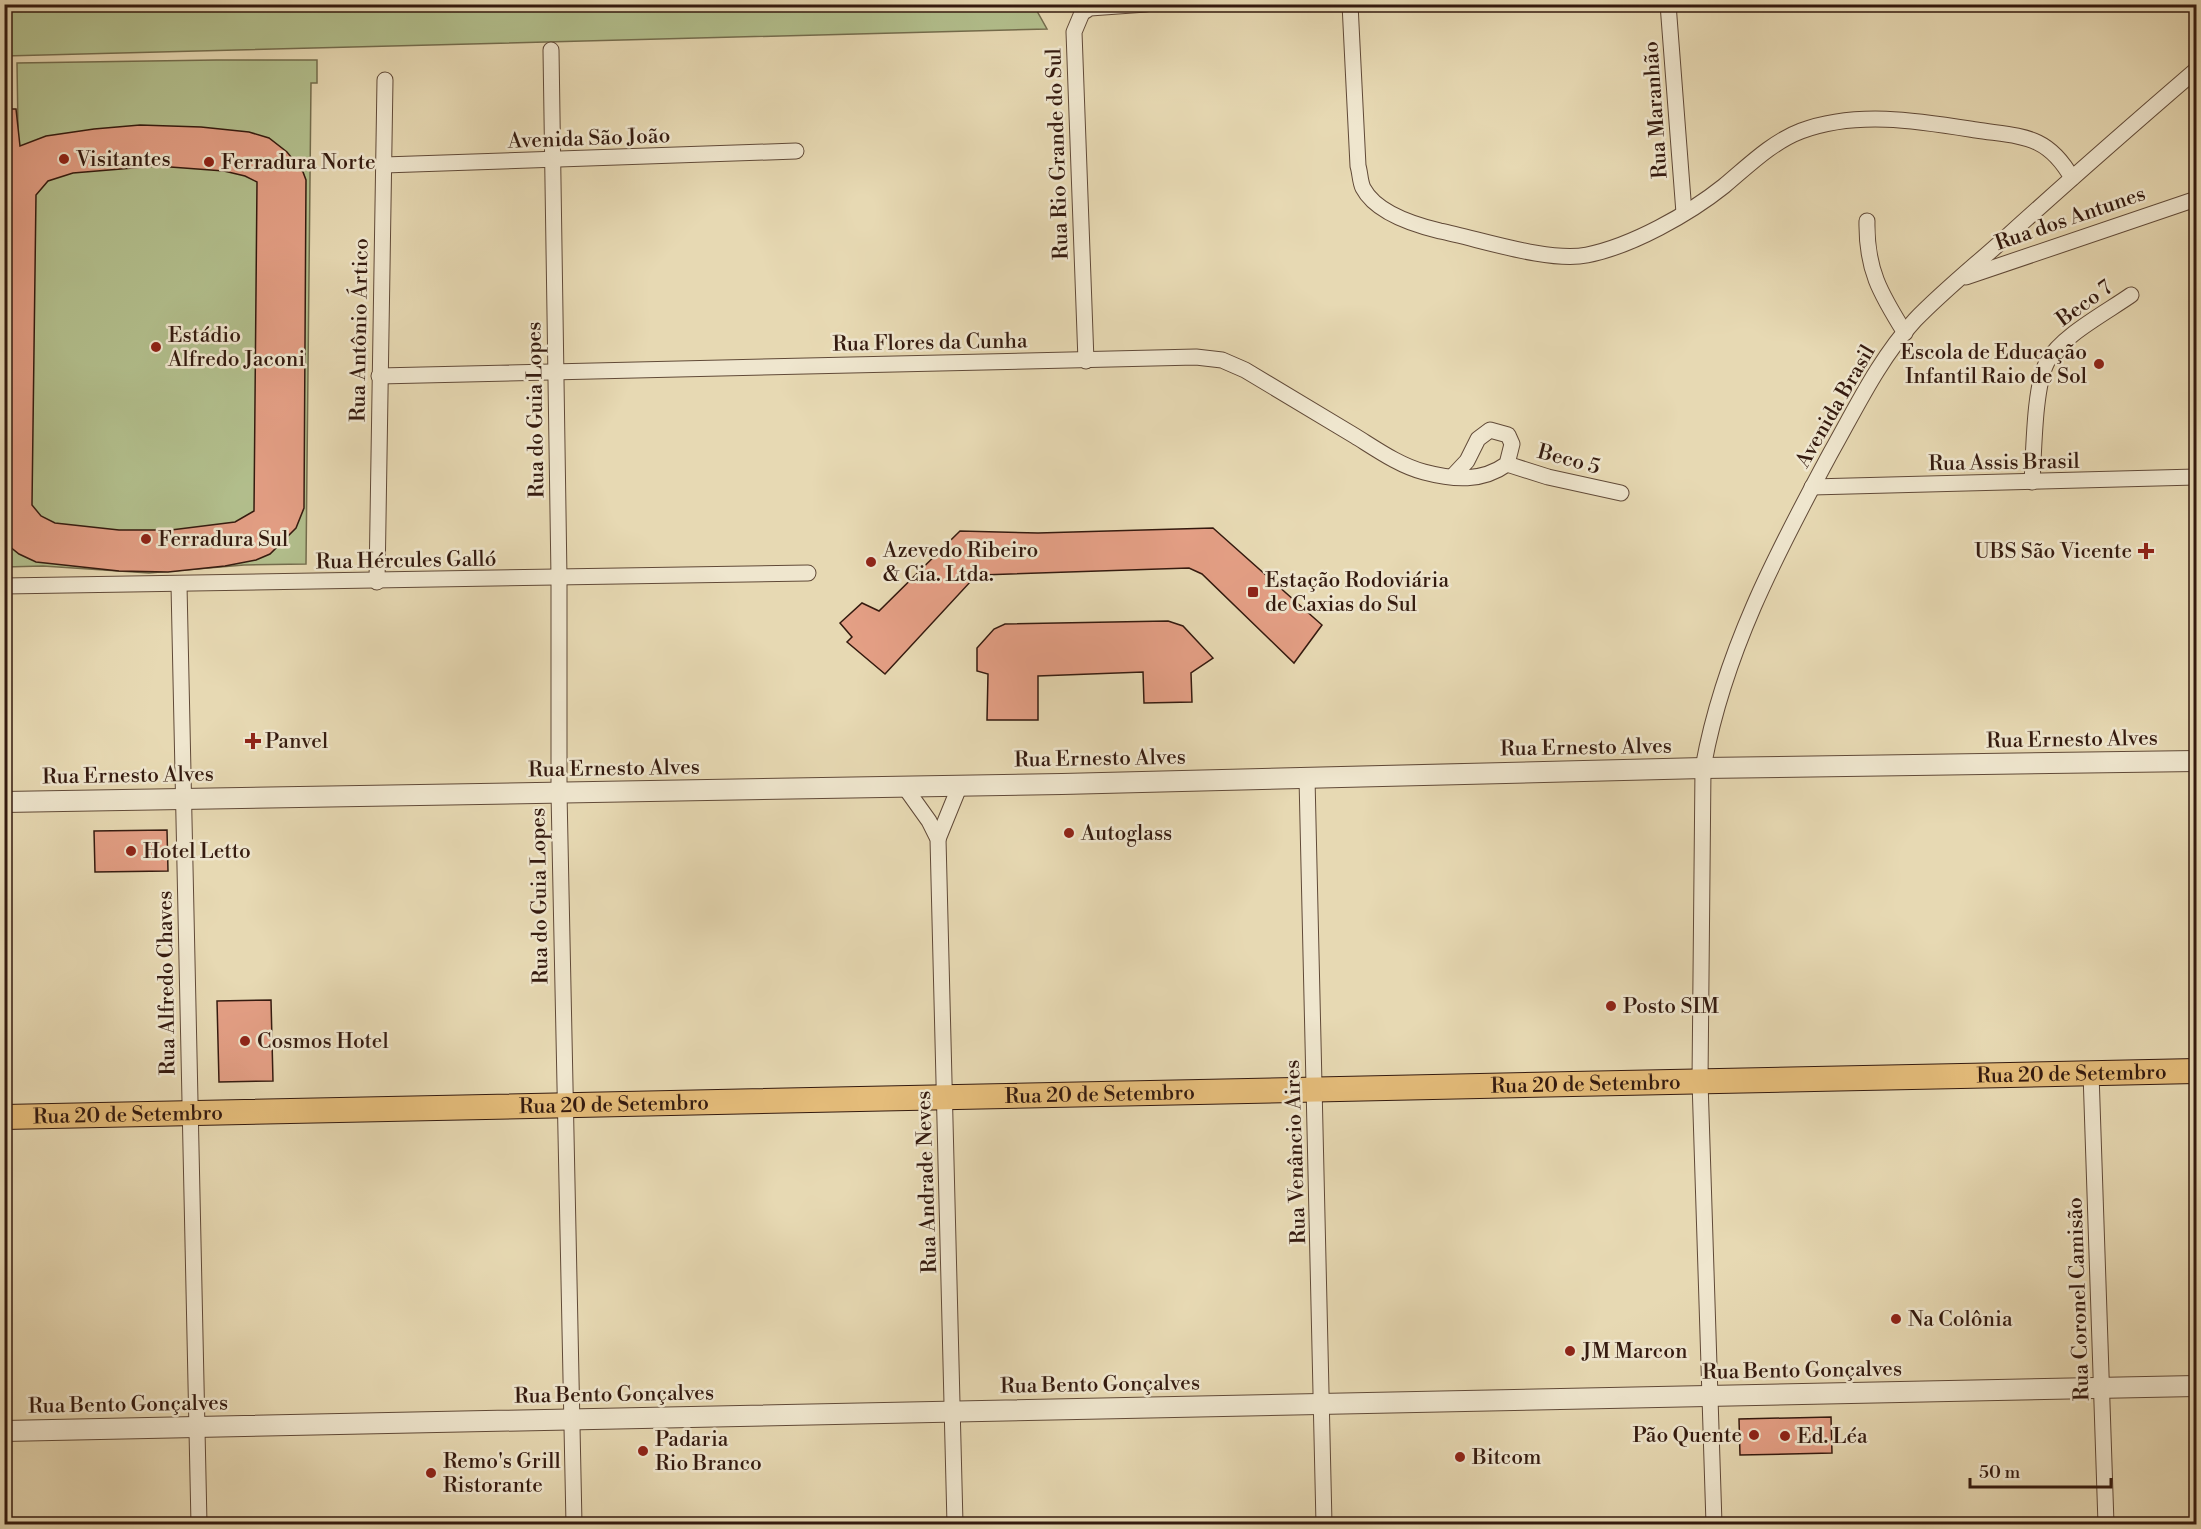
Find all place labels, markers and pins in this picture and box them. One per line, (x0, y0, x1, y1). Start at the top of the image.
place label: Visitantes (75, 147, 171, 173)
place label: Ferradura Norte (221, 150, 376, 176)
marker: Visitantes (57, 152, 71, 166)
marker: Ferradura Norte (202, 155, 216, 169)
place label: Estádio Alfredo Jaconi (167, 323, 305, 373)
marker: Estádio Alfredo Jaconi (149, 340, 163, 354)
place label: Escola de Educação Infantil Raio de Sol (1900, 340, 2087, 390)
marker: Escola de Educação Infantil Raio de Sol (2092, 357, 2106, 371)
place label: Ferradura Sul (158, 527, 288, 553)
marker: Ferradura Sul (139, 532, 153, 546)
place label: Azevedo Ribeiro & Cia. Ltda. (882, 538, 1038, 588)
place label: UBS São Vicente (1974, 539, 2132, 565)
marker: UBS São Vicente (2137, 542, 2155, 560)
marker: Azevedo Ribeiro & Cia. Ltda. (864, 555, 878, 569)
place label: Estação Rodoviária de Caxias do Sul (1265, 568, 1450, 618)
marker: Estação Rodoviária de Caxias do Sul (1246, 585, 1260, 599)
place label: Panvel (265, 729, 328, 755)
marker: Panvel (246, 734, 260, 748)
place label: Autoglass (1080, 821, 1172, 847)
marker: Autoglass (1062, 826, 1076, 840)
place label: Hotel Letto (143, 839, 251, 865)
marker: Hotel Letto (124, 844, 138, 858)
place label: Posto SIM (1623, 994, 1719, 1020)
marker: Posto SIM (1604, 999, 1618, 1013)
place label: Cosmos Hotel (257, 1029, 389, 1055)
marker: Cosmos Hotel (238, 1034, 252, 1048)
place label: Na Colônia (1908, 1307, 2013, 1333)
marker: Na Colônia (1889, 1312, 1903, 1326)
place label: JM Marcon (1581, 1339, 1688, 1365)
marker: JM Marcon (1563, 1344, 1577, 1358)
place label: Pão Quente (1633, 1423, 1742, 1449)
place label: Ed. Léa (1797, 1424, 1868, 1450)
place label: Padaria Rio Branco (655, 1427, 762, 1477)
marker: Pão Quente (1747, 1428, 1761, 1442)
marker: Ed. Léa (1778, 1429, 1792, 1443)
marker: Padaria Rio Branco (636, 1444, 650, 1458)
place label: Bitcom (1471, 1445, 1541, 1471)
place label: Remo's Grill Ristorante (443, 1449, 561, 1499)
marker: Bitcom (1453, 1450, 1467, 1464)
marker: Remo's Grill Ristorante (424, 1466, 438, 1480)

